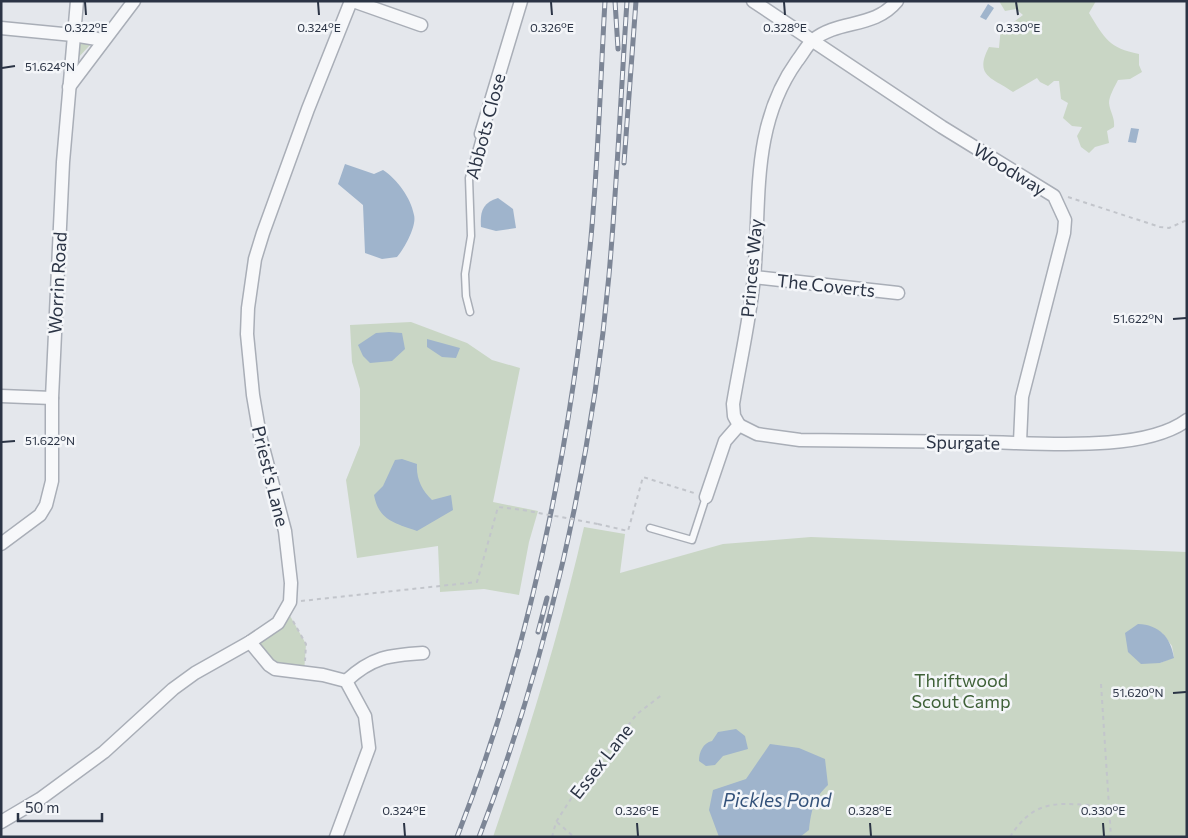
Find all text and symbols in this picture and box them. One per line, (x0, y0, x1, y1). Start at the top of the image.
text: 0.322°E (64, 20, 108, 34)
text: 0.324°E (297, 20, 341, 34)
text: 0.326°E (530, 20, 574, 34)
text: 0.328°E (763, 20, 807, 34)
text: 0.330°E (996, 20, 1040, 34)
text: 51.624°N (25, 59, 75, 73)
street label: Abbots Close (460, 71, 510, 181)
street label: Woodway (970, 138, 1050, 200)
street label: Princes Way (736, 218, 766, 318)
street label: Worrin Road (43, 231, 71, 335)
street label: The Coverts (776, 269, 876, 301)
text: 51.622°N (1113, 311, 1163, 325)
street label: Priest's Lane (248, 423, 294, 529)
street label: Spurgate (926, 430, 1000, 454)
text: 51.622°N (25, 433, 75, 447)
park label: Thriftwood Scout Camp (911, 669, 1011, 712)
text: 51.620°N (1112, 685, 1164, 699)
street label: Essex Lane (565, 719, 637, 803)
water label: Pickles Pond (723, 788, 832, 811)
scale bar (18, 790, 101, 822)
text: 50 m (25, 798, 59, 816)
text: 0.324°E (382, 803, 426, 817)
text: 0.326°E (615, 803, 659, 817)
text: 0.328°E (848, 803, 892, 817)
text: 0.330°E (1081, 803, 1125, 817)

